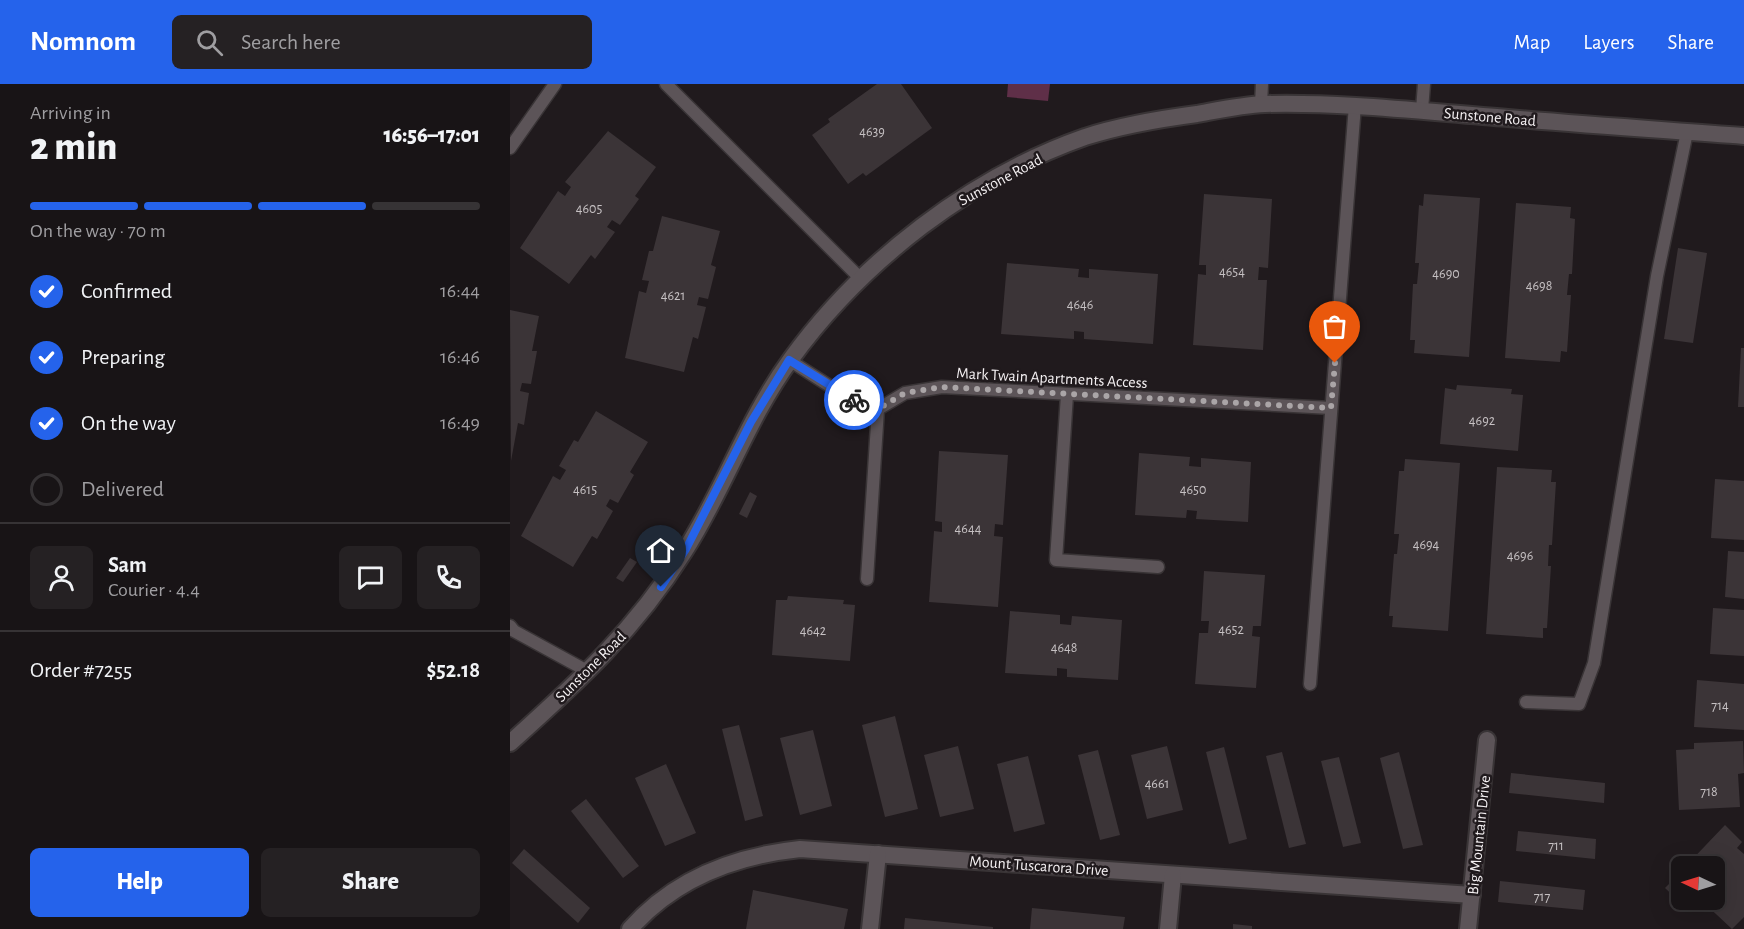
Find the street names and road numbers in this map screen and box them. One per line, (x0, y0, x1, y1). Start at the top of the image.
street label: Sunstone Road (1443, 105, 1537, 129)
street label: Sunstone Road (956, 151, 1045, 209)
street label: Mark Twain Apartments Access (956, 365, 1148, 391)
street label: Sunstone Road (552, 628, 629, 705)
street label: Big Mountain Drive (1465, 775, 1493, 896)
street label: Mount Tuscarora Drive (969, 853, 1109, 879)

